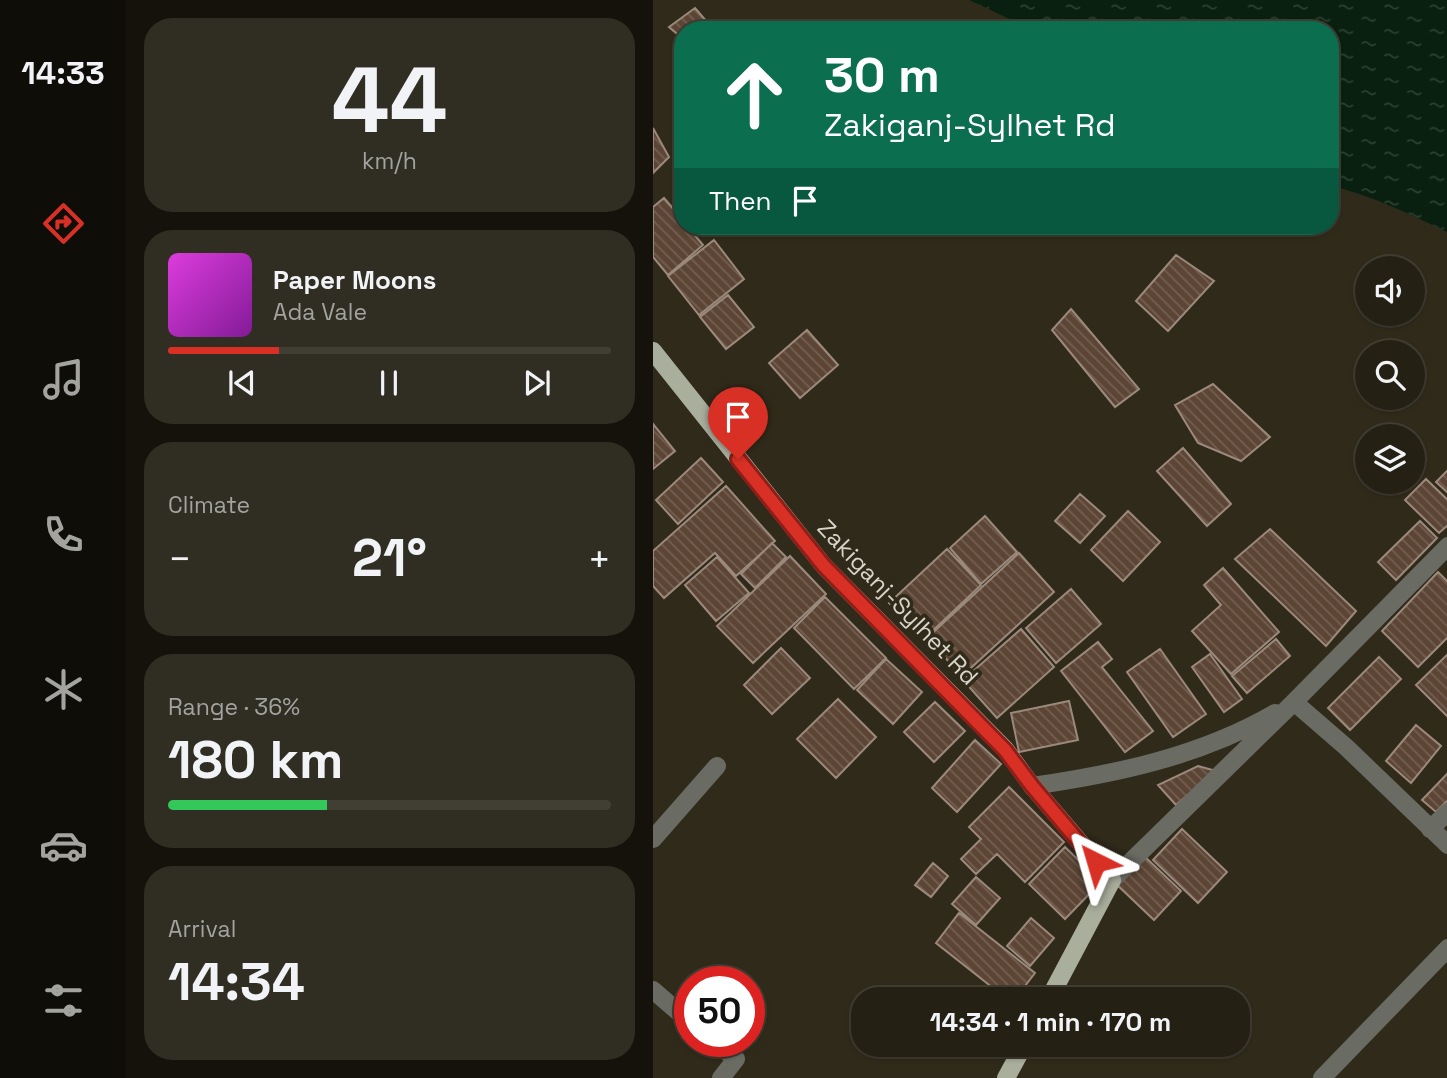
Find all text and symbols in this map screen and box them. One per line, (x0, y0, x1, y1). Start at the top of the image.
text: 44 (332, 42, 447, 159)
text: 30 m (824, 44, 940, 106)
icon: ahead (709, 49, 800, 140)
text: 14:33 (21, 53, 105, 93)
text: Zakiganj-Sylhet Rd (824, 105, 1116, 145)
text: km/h (362, 146, 417, 176)
icon: arrive (786, 182, 824, 220)
text: Then (709, 184, 772, 218)
icon: directions (39, 199, 88, 248)
map controls (1355, 256, 1425, 494)
button: sound (1355, 256, 1425, 326)
text: Paper Moons (273, 263, 436, 297)
text: Ada Vale (273, 297, 367, 327)
button: search (1355, 340, 1425, 410)
icon: music (39, 355, 88, 404)
icon: previous (223, 364, 261, 402)
icon: pause (370, 364, 408, 402)
icon: next (518, 364, 556, 402)
pin (708, 387, 768, 459)
icon: arrive (719, 398, 757, 436)
button: layers (1355, 424, 1425, 494)
text: Climate (168, 490, 250, 520)
icon: phone (39, 510, 88, 559)
street label: Zakiganj-Sylhet Rd (811, 513, 985, 691)
text: 21° (352, 525, 427, 591)
text: − (168, 535, 192, 583)
text: + (587, 535, 611, 583)
icon: climate (39, 665, 88, 714)
text: Range · 36% (168, 692, 300, 722)
text: 180 km (168, 727, 343, 793)
icon: car (39, 821, 88, 870)
position arrow (1059, 825, 1133, 899)
text: Arrival (168, 914, 236, 944)
text: 14:34 (168, 949, 305, 1015)
speed limit sign: 50 (674, 966, 765, 1057)
icon: filters (39, 976, 88, 1025)
text: 14:34 · 1 min · 170 m (930, 1005, 1171, 1039)

